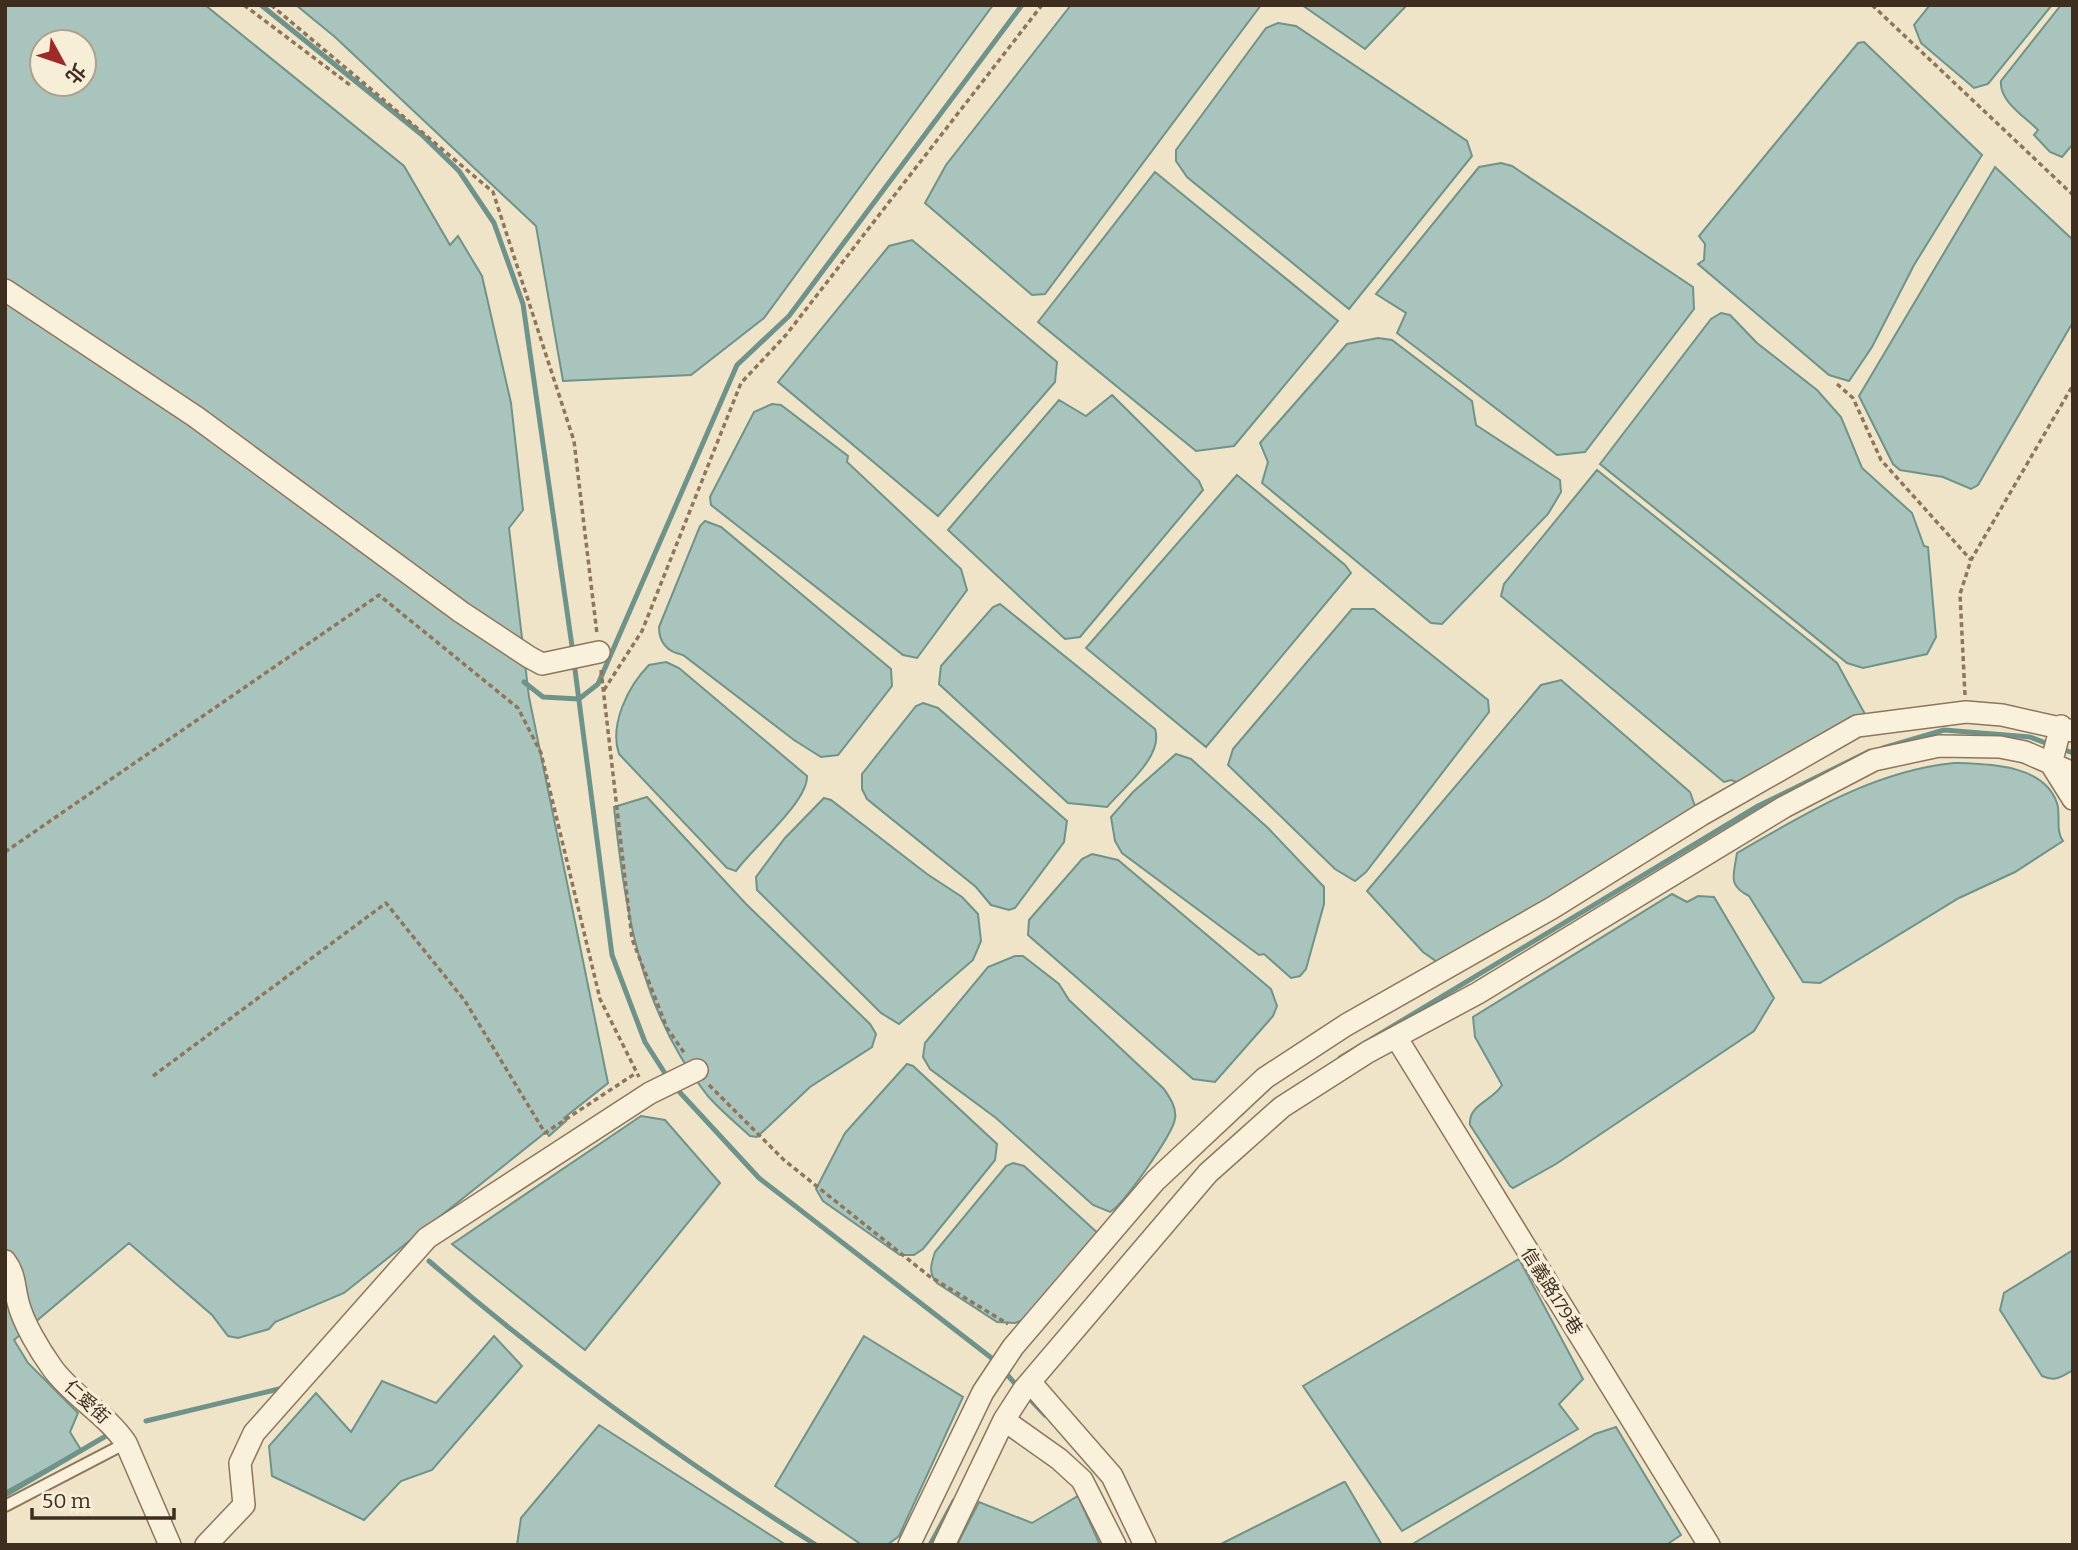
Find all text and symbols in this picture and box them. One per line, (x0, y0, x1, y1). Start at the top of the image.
north arrow (28, 28, 98, 98)
text: 北 (61, 59, 91, 88)
street label: 信義路179巷 (1517, 1243, 1587, 1339)
street label: 仁愛街 (60, 1376, 114, 1428)
scale bar (32, 1476, 173, 1520)
text: 50 m (42, 1488, 91, 1514)

